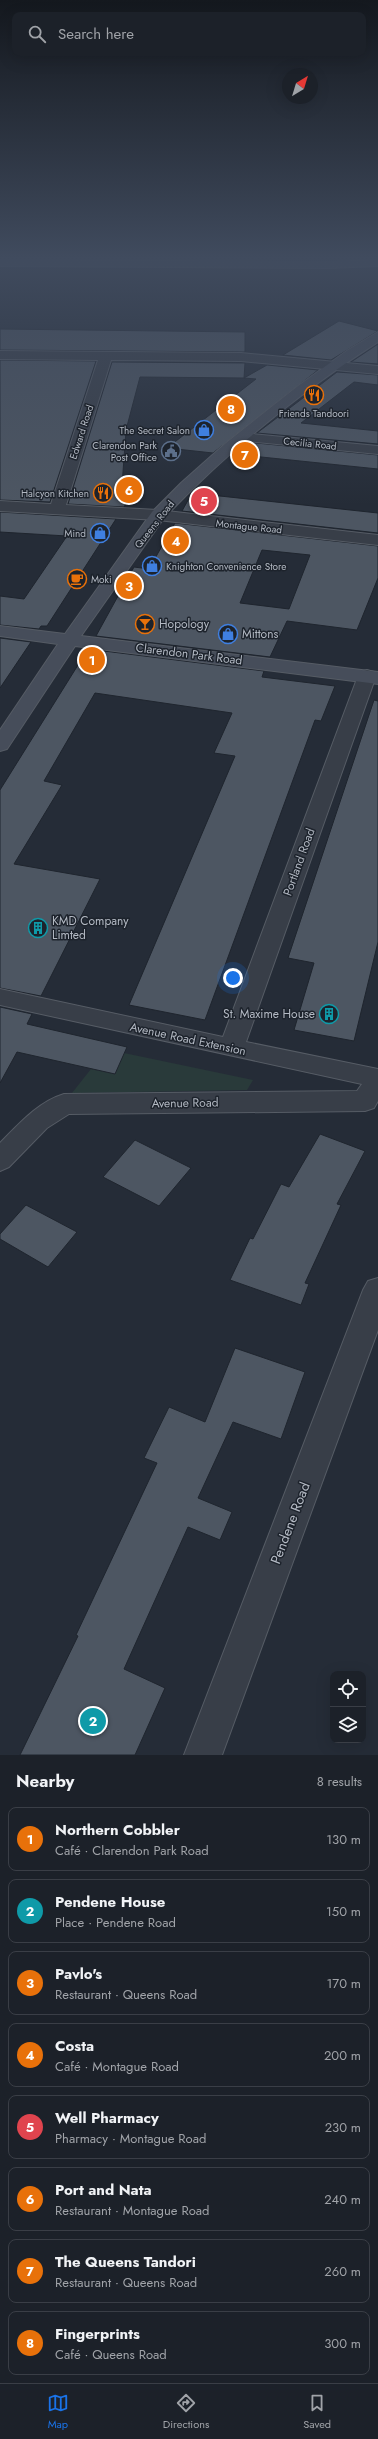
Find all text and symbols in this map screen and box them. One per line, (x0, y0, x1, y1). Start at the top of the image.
search box (12, 12, 366, 56)
icon: search (26, 23, 48, 45)
text: Search here (58, 23, 134, 45)
north arrow (282, 68, 318, 104)
restaurant icon: Friends Tandoori (303, 384, 325, 406)
pin: 8 (218, 394, 244, 424)
street label: Edward Road (66, 403, 97, 461)
place label: Friends Tandoori (279, 406, 349, 421)
shop icon: The Secret Salon (193, 419, 215, 441)
place label: The Secret Salon (119, 423, 190, 438)
street label: Cecilia Road (282, 433, 337, 454)
place label: Clarendon Park Post Office (92, 438, 158, 465)
public building icon: Clarendon Park Post Office (160, 440, 182, 462)
pin: 7 (232, 440, 258, 470)
pin: 6 (116, 475, 142, 505)
restaurant icon: Halcyon Kitchen (92, 482, 114, 504)
place label: Halcyon Kitchen (21, 486, 89, 501)
pin: 5 (191, 486, 217, 516)
street label: Queens Road (131, 497, 178, 552)
street label: Montague Road (215, 516, 283, 537)
shop icon: Mind (89, 522, 111, 544)
place label: Mind (64, 526, 86, 541)
pin: 4 (163, 526, 189, 556)
shop icon: Knighton Convenience Store (141, 555, 163, 577)
place label: Knighton Convenience Store (166, 559, 286, 574)
cafe icon: Moki (66, 568, 88, 590)
pin: 3 (116, 571, 142, 601)
place label: Moki (91, 572, 112, 587)
bar icon: Hopology (134, 613, 156, 635)
place label: Hopology (159, 615, 210, 633)
shop icon: Mittons (217, 623, 239, 645)
place label: Mittons (242, 625, 278, 643)
street label: Clarendon Park Road (135, 639, 243, 669)
pin: 1 (79, 645, 105, 675)
street label: Portland Road (278, 826, 320, 898)
place label: KMD Company Limted (52, 912, 129, 944)
building icon: KMD Company Limted (27, 917, 49, 939)
your location (223, 968, 243, 988)
building icon: St. Maxime House (318, 1003, 340, 1025)
place label: St. Maxime House (223, 1005, 315, 1023)
street label: Avenue Road Extension (128, 1018, 248, 1060)
street label: Avenue Road (151, 1093, 219, 1113)
street label: Pendene Road (265, 1479, 315, 1567)
map controls (330, 1671, 366, 1743)
button: locate (330, 1671, 366, 1707)
pin: 2 (80, 1706, 106, 1736)
button: layers (330, 1707, 366, 1743)
text: Nearby (16, 1769, 74, 1793)
text: 8 results (317, 1772, 362, 1791)
text: Northern Cobbler (55, 1819, 180, 1841)
text: 1 (27, 1830, 33, 1849)
text: 130 m (326, 1830, 361, 1849)
text: Café · Clarendon Park Road (55, 1841, 209, 1860)
text: Pendene House (55, 1891, 165, 1913)
text: 2 (26, 1902, 34, 1921)
text: 150 m (326, 1902, 361, 1921)
text: Place · Pendene Road (55, 1913, 176, 1932)
text: Pavlo's (55, 1963, 102, 1985)
text: 3 (26, 1974, 34, 1993)
text: 170 m (326, 1974, 361, 1993)
text: Restaurant · Queens Road (55, 1985, 197, 2004)
text: Costa (55, 2035, 94, 2057)
text: 4 (25, 2046, 35, 2065)
text: 200 m (324, 2046, 361, 2065)
text: Café · Montague Road (55, 2057, 179, 2076)
text: Well Pharmacy (55, 2107, 159, 2129)
text: 5 (26, 2118, 34, 2137)
text: 230 m (325, 2118, 361, 2137)
text: Pharmacy · Montague Road (55, 2129, 206, 2148)
text: Port and Nata (55, 2179, 152, 2201)
text: 6 (26, 2190, 34, 2209)
text: 240 m (324, 2190, 361, 2209)
text: Restaurant · Montague Road (55, 2201, 209, 2220)
text: The Queens Tandori (55, 2251, 196, 2273)
text: 7 (26, 2262, 34, 2281)
text: 260 m (324, 2262, 361, 2281)
text: Restaurant · Queens Road (55, 2273, 197, 2292)
text: Fingerprints (55, 2323, 140, 2345)
text: 8 (26, 2334, 34, 2353)
text: 300 m (324, 2334, 361, 2353)
text: Café · Queens Road (55, 2345, 167, 2364)
tab: Map (47, 2392, 69, 2432)
tab: Directions (163, 2392, 209, 2432)
tab: Saved (303, 2392, 331, 2432)

